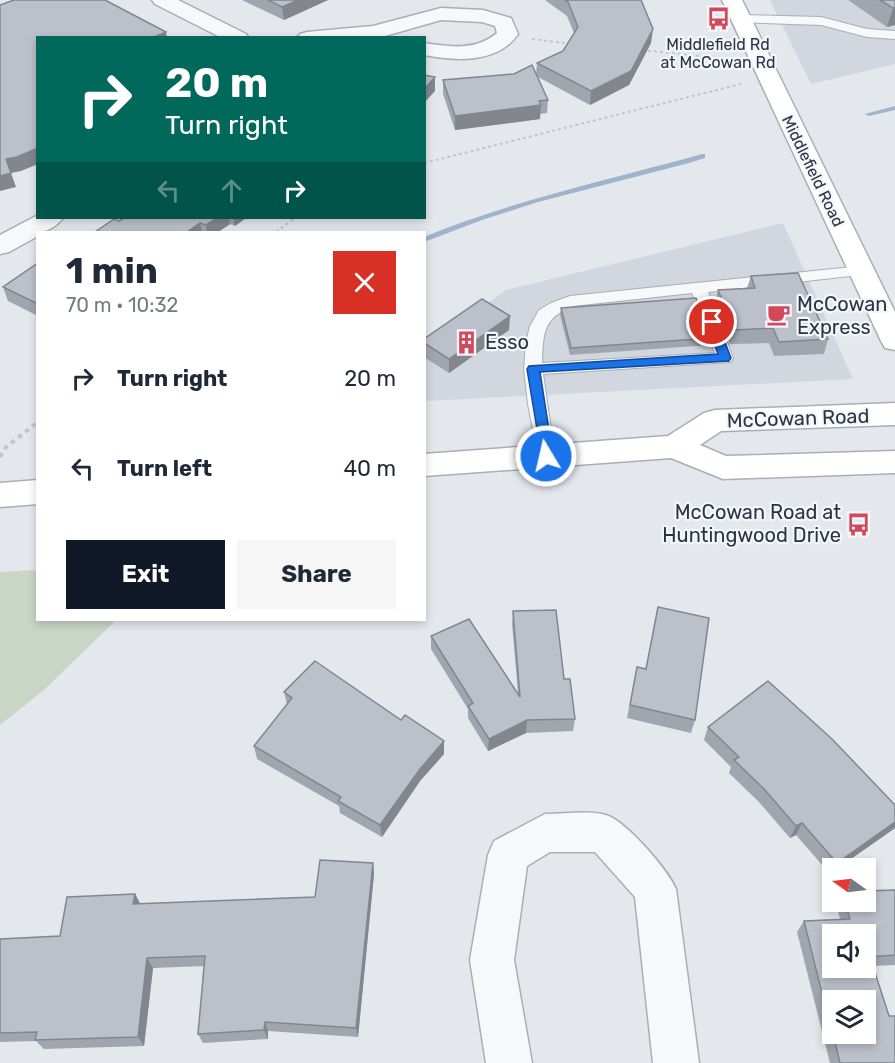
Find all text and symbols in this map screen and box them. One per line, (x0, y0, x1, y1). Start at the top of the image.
bus stop icon: Middlefield Rd at McCowan Rd (705, 6, 731, 32)
place label: Middlefield Rd at McCowan Rd (660, 35, 776, 72)
text: 20 m (165, 58, 268, 108)
icon: right (66, 60, 144, 138)
text: Turn right (165, 109, 288, 141)
street label: Middlefield Road (778, 112, 848, 230)
icon: left (152, 174, 185, 207)
icon: ahead (215, 174, 248, 207)
icon: right (278, 174, 311, 207)
text: 1 min (66, 249, 158, 292)
button: close (333, 251, 396, 314)
place label: McCowan Express (797, 292, 887, 339)
text: 70 m · 10:32 (66, 293, 178, 317)
pin (686, 296, 737, 347)
cafe icon: McCowan Express (766, 302, 792, 328)
icon: arrive (695, 305, 728, 338)
building icon: Esso (454, 329, 480, 355)
place label: Esso (485, 330, 529, 354)
icon: right (66, 362, 99, 395)
text: Turn right (117, 365, 227, 392)
text: 20 m (344, 365, 396, 392)
street label: McCowan Road (726, 404, 870, 432)
position arrow (514, 424, 578, 488)
icon: left (66, 452, 99, 485)
text: Turn left (117, 455, 212, 482)
text: 40 m (343, 455, 396, 482)
place label: McCowan Road at Huntingwood Drive (662, 500, 841, 547)
bus stop icon: McCowan Road at Huntingwood Drive (846, 511, 872, 537)
button: Exit (66, 540, 225, 609)
button: Share (237, 540, 396, 609)
north arrow (822, 858, 876, 912)
map controls (822, 858, 876, 1044)
button: sound (822, 924, 876, 978)
button: layers (822, 990, 876, 1044)

